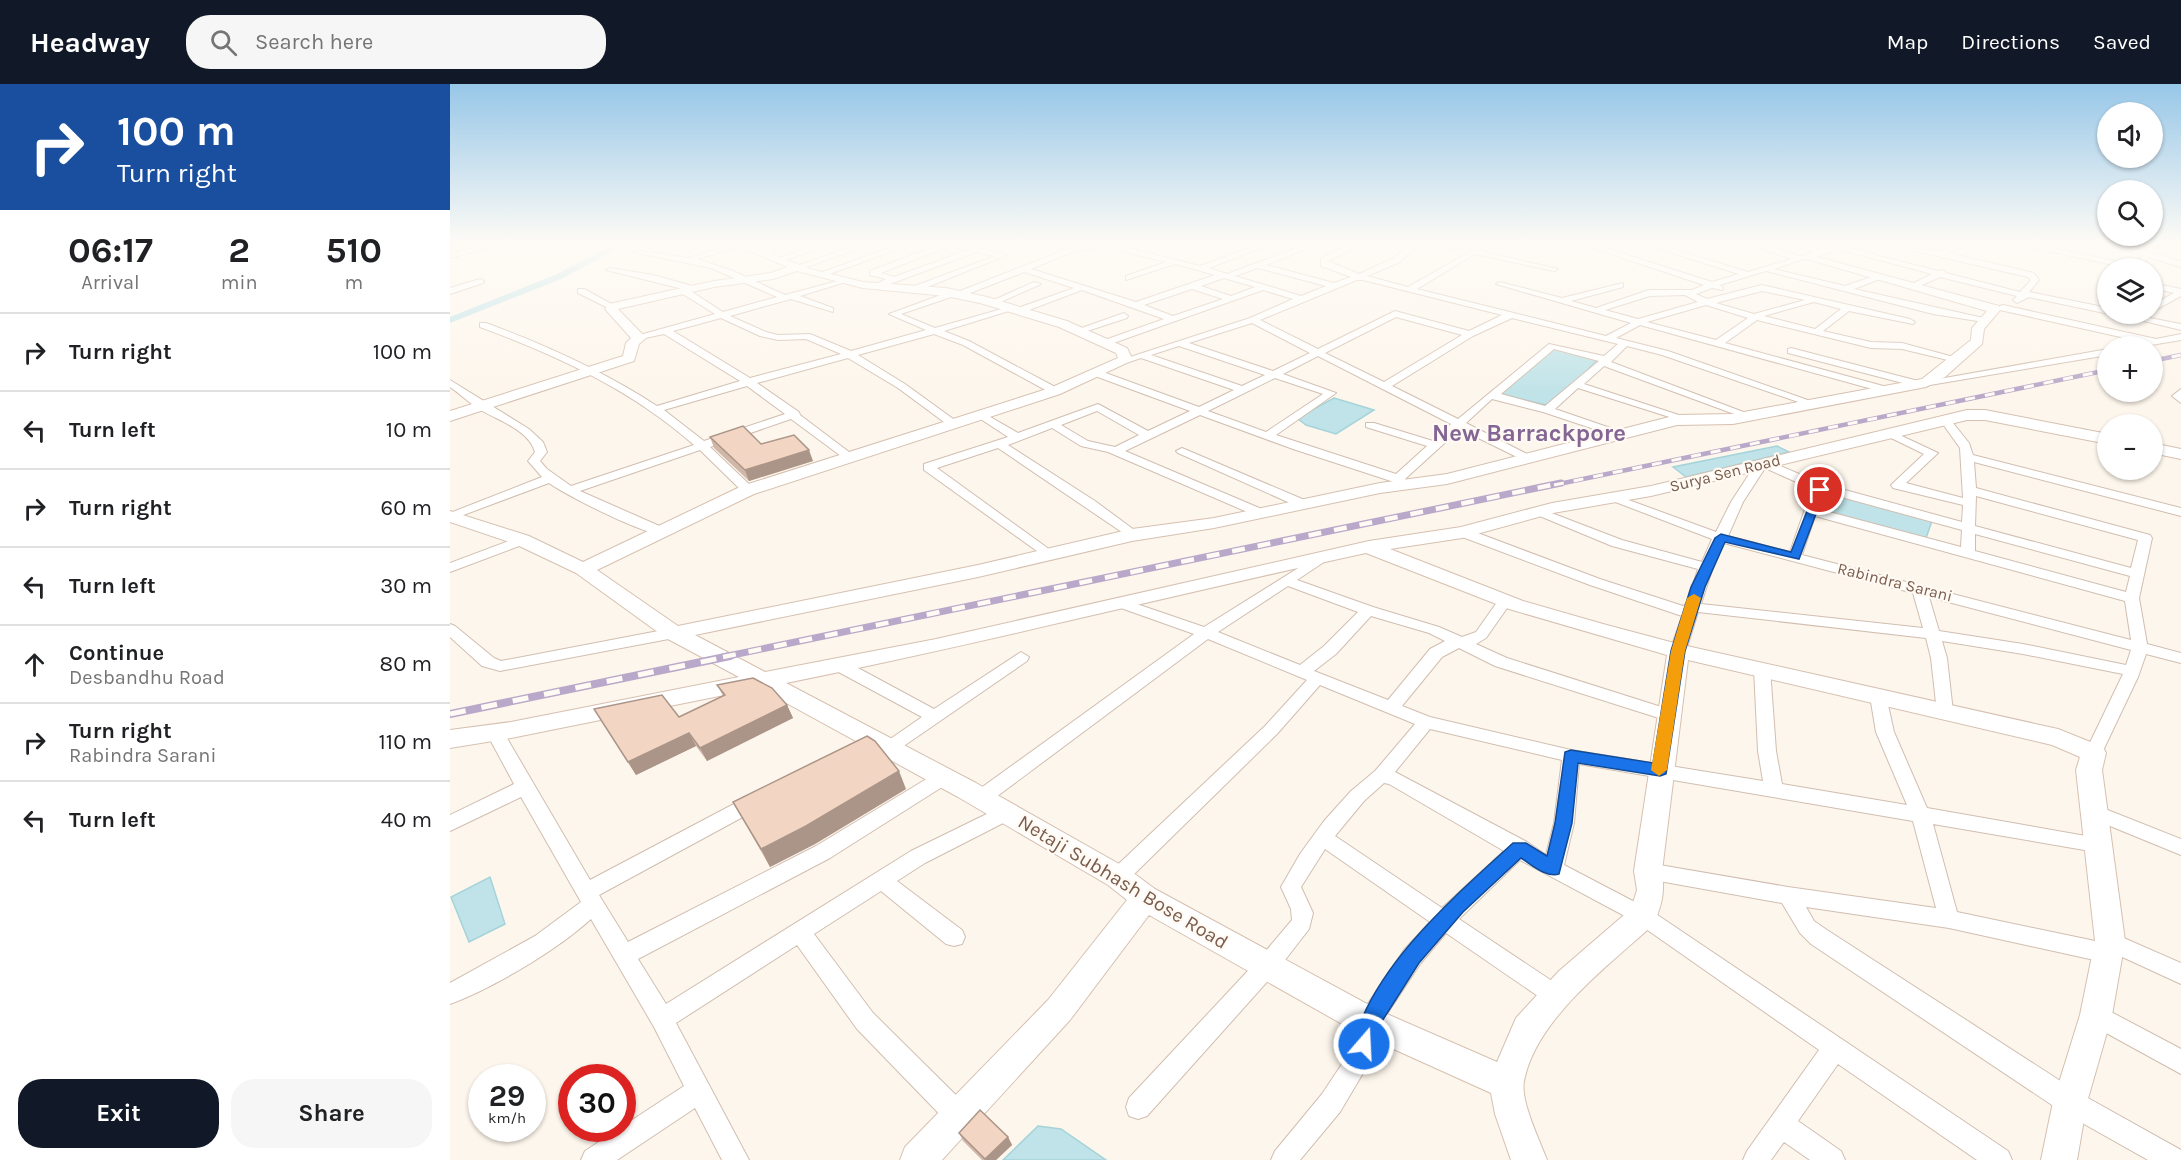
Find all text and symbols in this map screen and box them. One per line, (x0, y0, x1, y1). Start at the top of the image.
search box (186, 15, 606, 69)
text: Headway (30, 26, 150, 59)
icon: search (207, 26, 240, 59)
text: Search here (255, 29, 373, 55)
text: Map (1887, 30, 1928, 54)
text: Directions (1961, 30, 2060, 54)
text: Saved (2093, 30, 2151, 54)
map controls (2097, 102, 2163, 480)
button: sound (2097, 102, 2163, 168)
text: 100 m (117, 106, 236, 156)
icon: right (18, 108, 96, 186)
text: Turn right (117, 157, 237, 189)
button: search (2097, 180, 2163, 246)
text: 06:17 (68, 229, 153, 271)
text: 2 (228, 229, 250, 271)
text: 510 (326, 229, 382, 271)
button: layers (2097, 258, 2163, 324)
text: Arrival (81, 271, 140, 294)
text: min (221, 271, 258, 294)
text: m (344, 271, 363, 294)
icon: right (18, 336, 51, 369)
button: + (2097, 336, 2163, 402)
text: Turn right (69, 339, 172, 365)
text: 100 m (373, 339, 432, 365)
icon: left (18, 414, 51, 447)
button: − (2097, 414, 2163, 480)
text: Turn left (69, 417, 156, 443)
text: 10 m (386, 417, 432, 443)
district label: New Barrackpore (1432, 419, 1626, 447)
street label: Surya Sen Road (1668, 450, 1782, 496)
pin (1794, 464, 1845, 515)
icon: arrive (1803, 473, 1836, 506)
icon: right (18, 492, 51, 525)
text: Turn right (69, 495, 172, 521)
text: 60 m (381, 495, 432, 521)
street label: Rabindra Sarani (1836, 559, 1954, 605)
icon: left (18, 570, 51, 603)
text: Turn left (69, 573, 156, 599)
text: 30 m (380, 573, 432, 599)
text: Continue (69, 640, 164, 666)
icon: ahead (18, 648, 51, 681)
text: 80 m (380, 651, 432, 677)
text: Desbandhu Road (69, 666, 225, 689)
text: Turn right (69, 718, 172, 744)
icon: right (18, 726, 51, 759)
text: 110 m (379, 729, 432, 755)
text: Rabindra Sarani (69, 744, 216, 767)
icon: left (18, 804, 51, 837)
text: Turn left (69, 807, 156, 833)
text: 40 m (381, 807, 432, 833)
street label: Netaji Subhash Bose Road (1014, 810, 1232, 954)
position arrow (1332, 1012, 1396, 1076)
speed limit sign: 30 (558, 1064, 636, 1142)
text: 29 (489, 1078, 525, 1114)
button: Exit (18, 1079, 219, 1148)
button: Share (231, 1079, 432, 1148)
text: km/h (488, 1109, 526, 1127)

